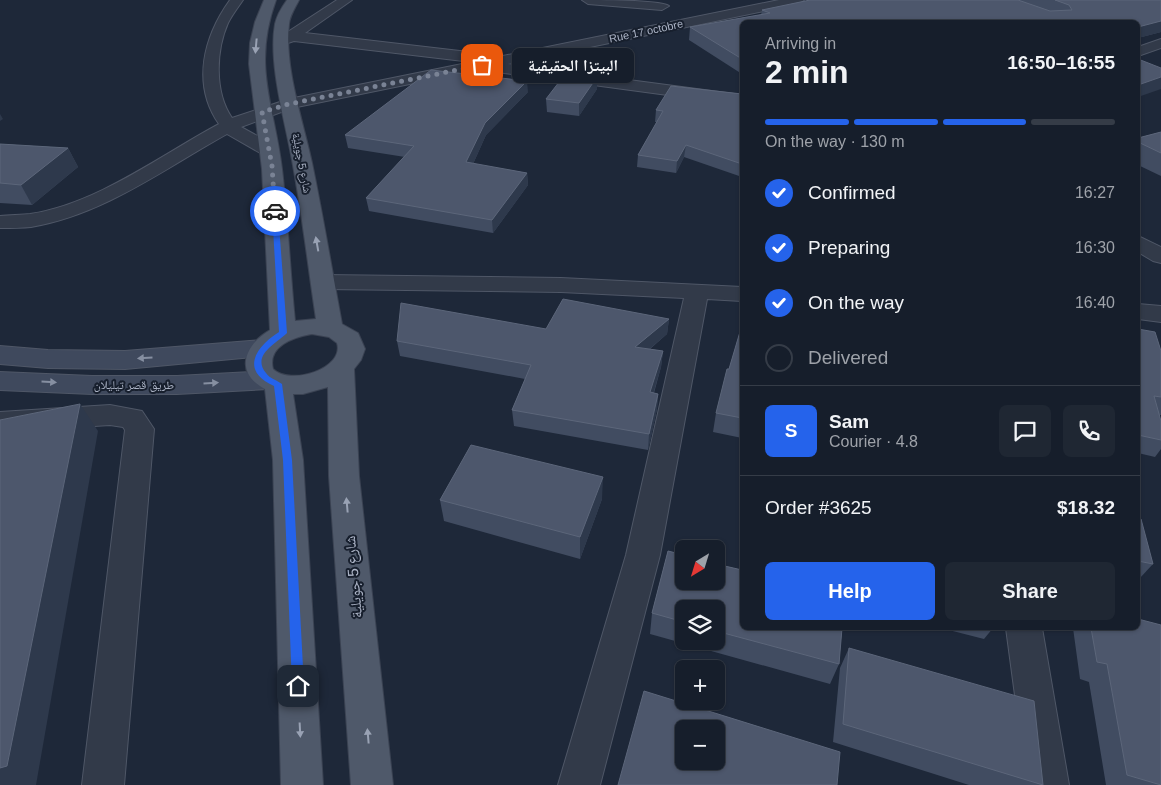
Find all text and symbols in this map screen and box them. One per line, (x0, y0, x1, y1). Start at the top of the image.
street label: Rue 17 octobre (608, 17, 684, 45)
text: Arriving in (765, 35, 836, 52)
one-way arrow (252, 39, 260, 55)
pin (461, 44, 503, 86)
callout: البيتزا الحقيقية (512, 48, 634, 82)
icon: bag (468, 51, 496, 79)
text: 16:50–16:55 (1007, 52, 1115, 73)
text: 2 min (765, 54, 849, 90)
text: البيتزا الحقيقية (528, 57, 618, 74)
street label: شارع 5 جويلية (289, 132, 314, 194)
text: On the way · 130 m (765, 133, 905, 150)
icon: check (765, 179, 793, 207)
text: Confirmed (808, 182, 896, 203)
text: 16:27 (1075, 184, 1115, 201)
courier (250, 186, 300, 236)
icon: car (261, 197, 289, 225)
icon: check (765, 234, 793, 262)
one-way arrow (312, 236, 320, 252)
text: Preparing (808, 237, 890, 258)
text: 16:30 (1075, 239, 1115, 256)
icon: check (765, 289, 793, 317)
text: On the way (808, 292, 904, 313)
text: 16:40 (1075, 294, 1115, 311)
text: Delivered (808, 347, 888, 368)
one-way arrow (137, 355, 153, 363)
street label: طريق قصر تيليلان (94, 378, 174, 392)
one-way arrow (41, 379, 57, 387)
one-way arrow (203, 379, 219, 387)
button: chat (999, 405, 1051, 457)
button: phone (1063, 405, 1115, 457)
text: Sam (829, 411, 869, 432)
text: S (785, 420, 797, 441)
text: Courier · 4.8 (829, 433, 918, 450)
one-way arrow (343, 497, 351, 513)
text: Order #3625 (765, 497, 872, 518)
text: $18.32 (1057, 497, 1115, 518)
street label: شارع 5 جويلية (341, 535, 367, 619)
north arrow (675, 540, 725, 590)
map controls (675, 540, 725, 770)
button: Help (765, 562, 935, 620)
button: Share (945, 562, 1115, 620)
button: layers (675, 600, 725, 650)
button: + (675, 660, 725, 710)
pin (277, 665, 319, 707)
icon: home (284, 672, 312, 700)
button: − (675, 720, 725, 770)
one-way arrow (296, 722, 304, 738)
one-way arrow (363, 728, 371, 744)

